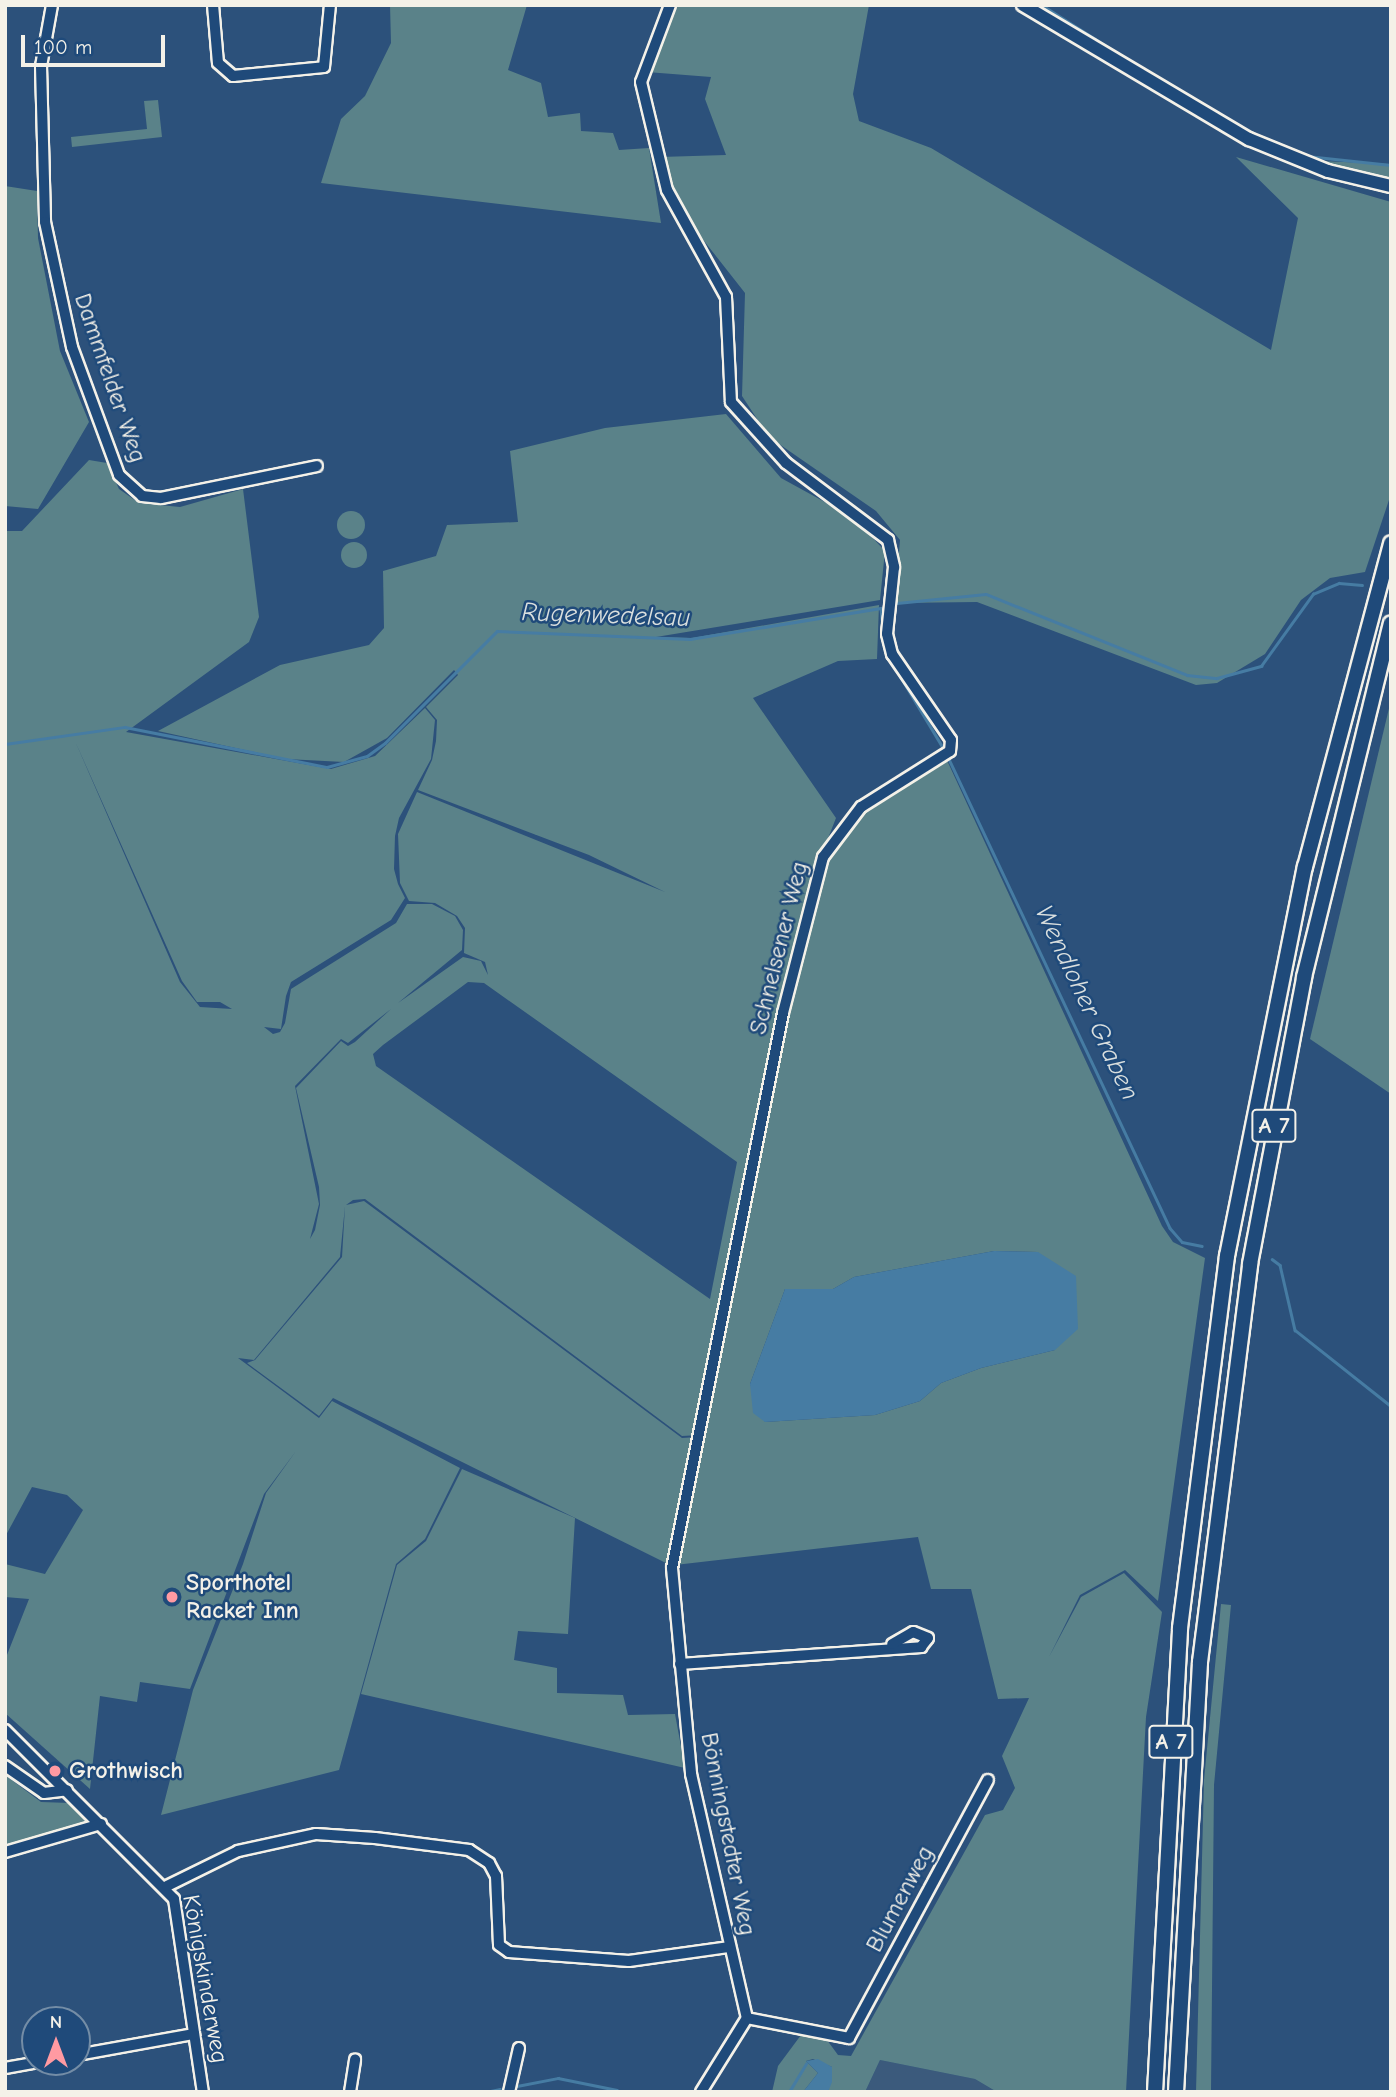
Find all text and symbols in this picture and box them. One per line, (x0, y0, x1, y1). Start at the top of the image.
scale bar (24, 21, 168, 65)
text: 100 m (34, 35, 92, 59)
street label: Dammfelder Weg (68, 290, 152, 466)
water label: Rugenwedelsau (521, 597, 691, 635)
street label: Schnelsener Weg (744, 859, 814, 1037)
water label: Wendloher Graben (1027, 901, 1145, 1105)
road number: A 7 (1251, 1106, 1297, 1146)
place label: Sporthotel Racket Inn (186, 1569, 299, 1625)
marker: Sporthotel Racket Inn (164, 1589, 180, 1605)
road number: A 7 (1148, 1722, 1194, 1762)
street label: Bönningstedter Weg (694, 1730, 762, 1938)
place label: Grothwisch (69, 1757, 183, 1785)
marker: Grothwisch (47, 1763, 63, 1779)
street label: Blumenweg (860, 1841, 940, 1957)
street label: Königskinderweg (176, 1892, 234, 2066)
north arrow (21, 2006, 91, 2076)
text: N (50, 2011, 62, 2033)

